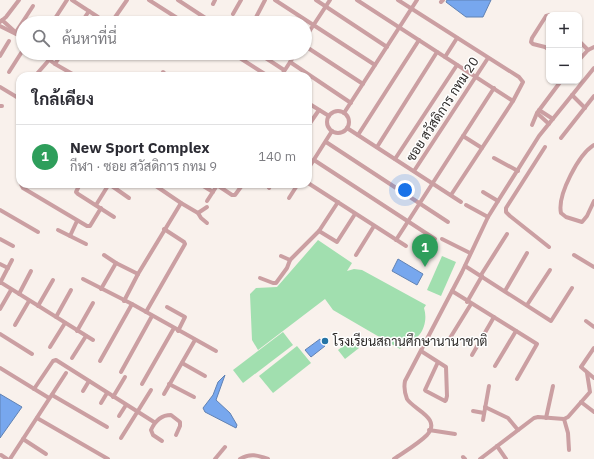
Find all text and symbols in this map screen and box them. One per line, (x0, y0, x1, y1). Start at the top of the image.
map controls (546, 12, 582, 84)
button: + (546, 12, 582, 48)
search box (16, 16, 312, 60)
icon: search (30, 27, 52, 49)
text: ค้นหาที่นี่ (62, 29, 117, 48)
button: − (546, 48, 582, 84)
street label: ซอย สวัสดิการ กทม 20 (402, 54, 483, 165)
text: ใกล้เคียง (32, 88, 94, 110)
text: New Sport Complex (70, 138, 210, 157)
text: 1 (41, 148, 49, 165)
text: 140 m (258, 148, 296, 165)
text: กีฬา · ซอย สวัสดิการ กทม 9 (70, 158, 217, 175)
your location (395, 180, 415, 200)
pin: 1 (412, 234, 438, 267)
place label: โรงเรียนสถานศึกษานานาชาติ (332, 332, 488, 350)
marker: โรงเรียนสถานศึกษานานาชาติ (320, 336, 330, 346)

